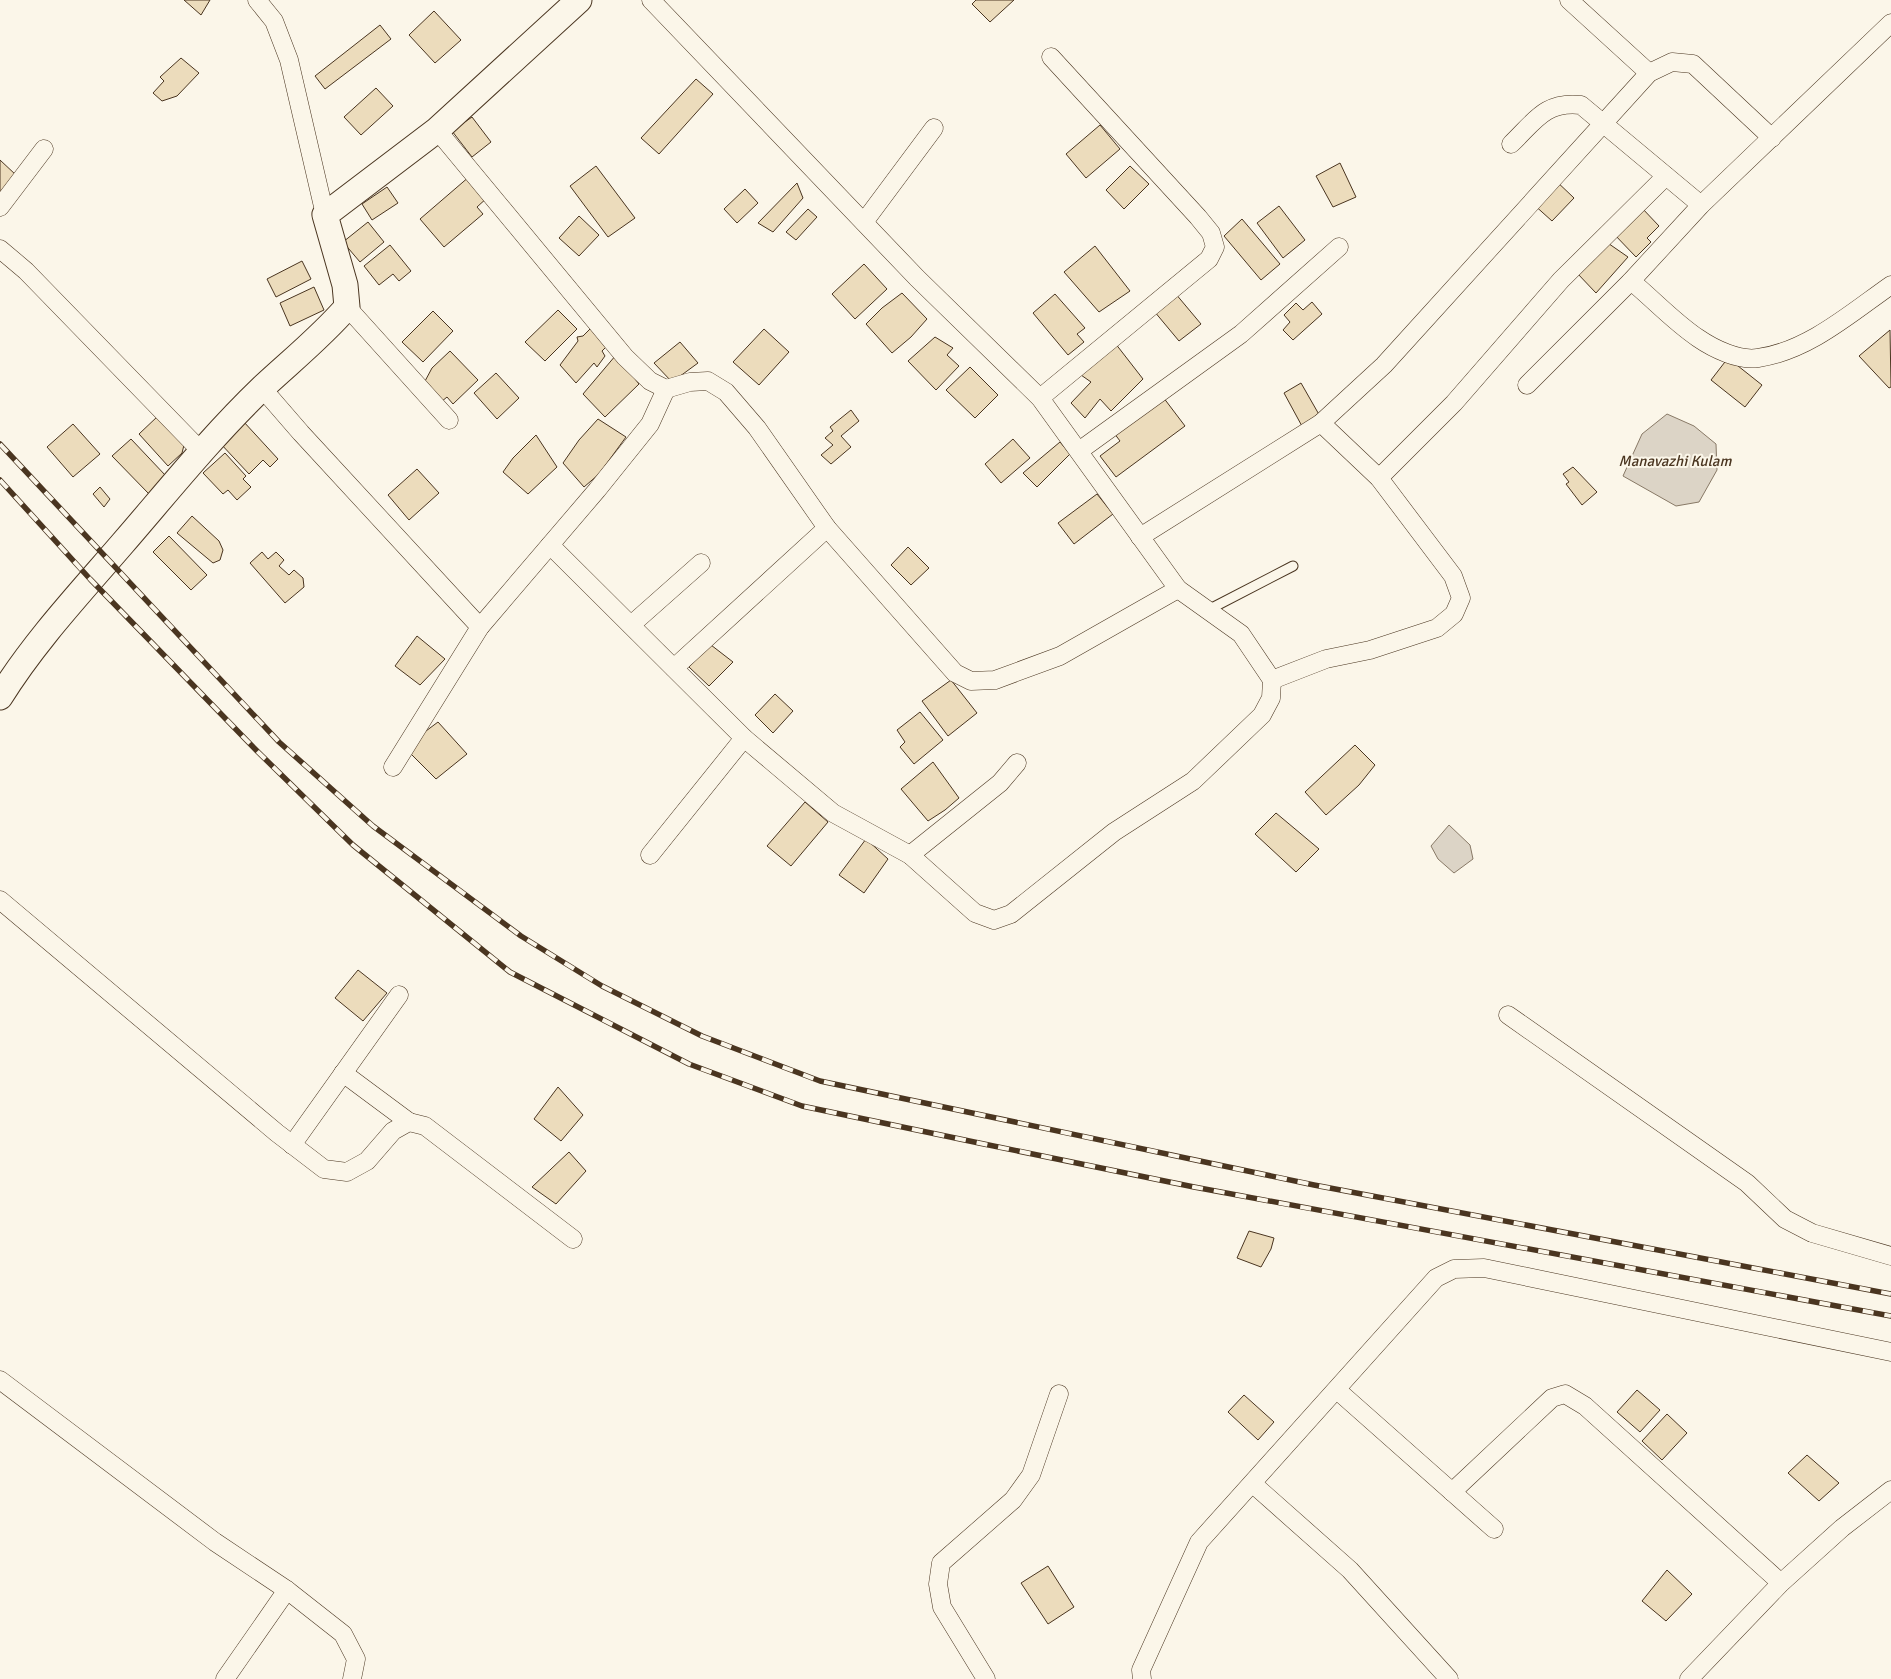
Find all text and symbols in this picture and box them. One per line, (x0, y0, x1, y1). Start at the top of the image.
water label: Manavazhi Kulam (1619, 452, 1732, 470)

